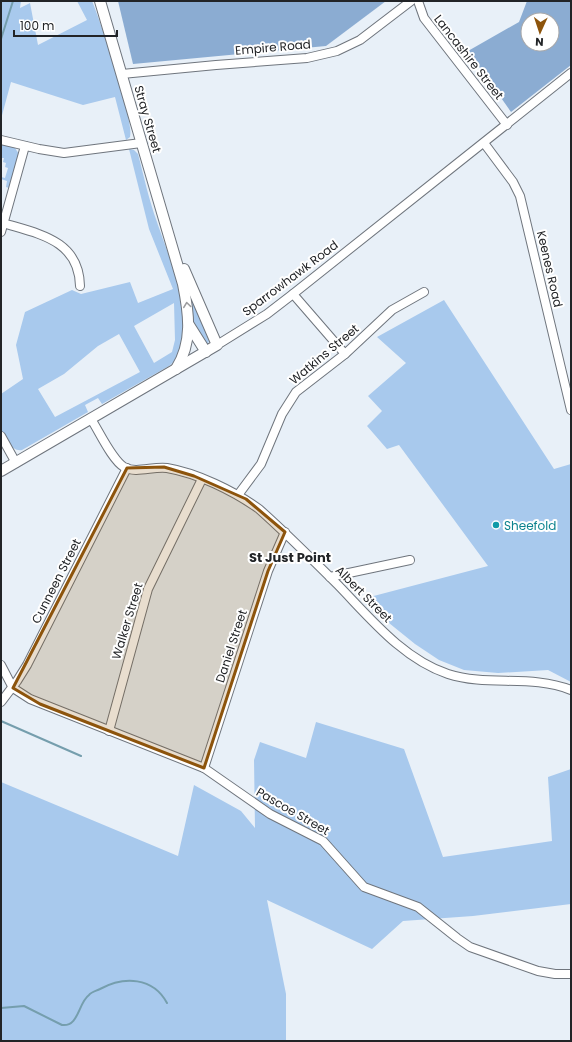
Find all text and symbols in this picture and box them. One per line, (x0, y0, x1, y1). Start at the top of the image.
street label: Lancashire Street (430, 11, 508, 103)
scale bar (14, 12, 117, 38)
north arrow (520, 12, 560, 52)
text: 100 m (20, 17, 54, 34)
text: N (535, 34, 544, 50)
street label: Empire Road (234, 35, 312, 59)
street label: Stray Street (130, 83, 166, 155)
street label: Keenes Road (533, 229, 567, 309)
street label: Sparrowhawk Road (239, 236, 341, 320)
one-way arrow (183, 302, 192, 308)
street label: Watkins Street (286, 320, 362, 388)
place label: Sheefold (504, 517, 556, 534)
marker: Sheefold (491, 520, 501, 530)
street label: Cunneen Street (27, 536, 85, 626)
district label: St Just Point (249, 548, 331, 567)
street label: Albert Street (332, 562, 396, 626)
street label: Walker Street (107, 581, 147, 661)
street label: Daniel Street (211, 607, 251, 685)
street label: Pascoe Street (253, 783, 333, 839)

